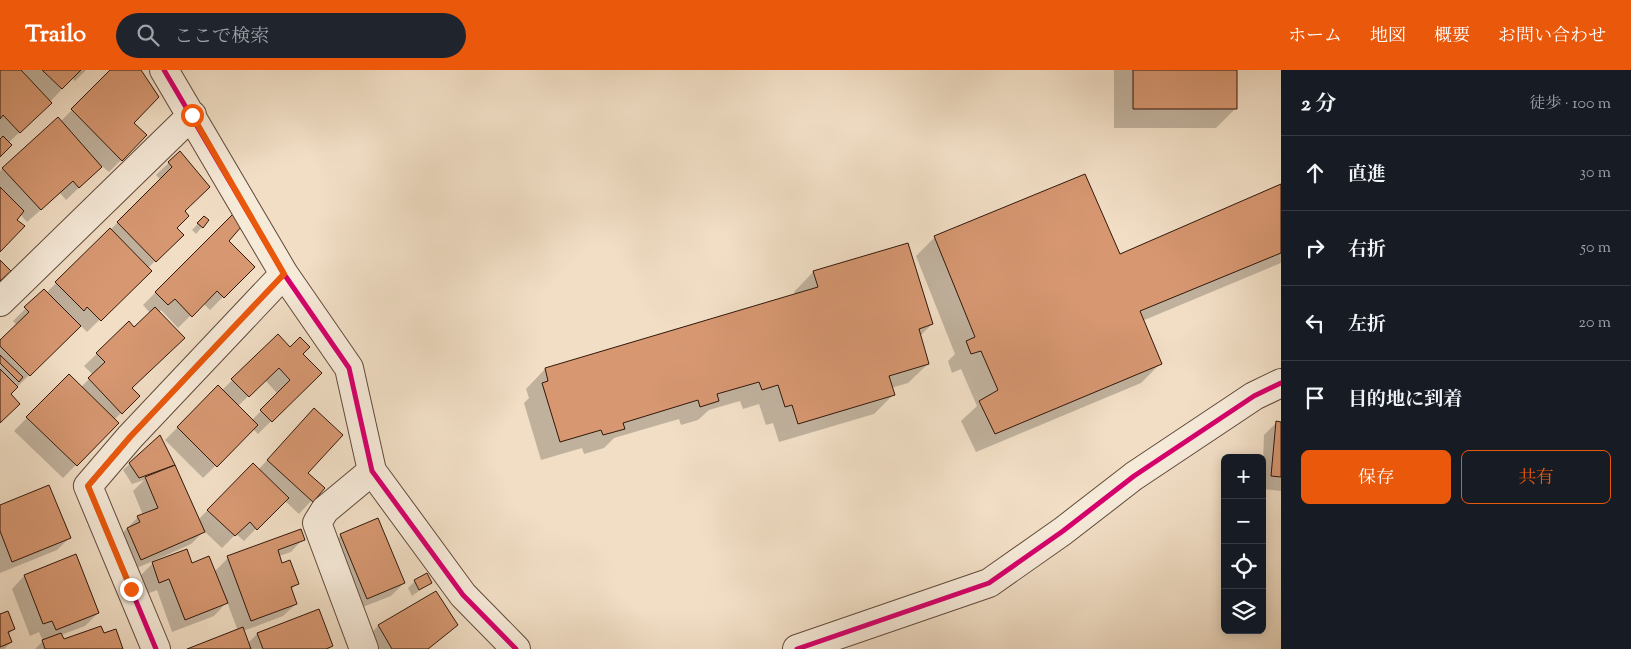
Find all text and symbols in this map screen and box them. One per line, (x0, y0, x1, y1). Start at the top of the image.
search box (116, 13, 466, 58)
text: Trailo (25, 18, 86, 52)
icon: search (134, 21, 162, 49)
text: ここで検索 (174, 24, 269, 51)
text: ホーム (1288, 24, 1342, 50)
text: 地図 (1370, 24, 1406, 50)
text: 概要 (1434, 24, 1470, 50)
text: お問い合わせ (1498, 24, 1606, 50)
text: 2 分 (1301, 90, 1336, 120)
text: 徒歩 · 100 m (1529, 93, 1611, 116)
route start (181, 104, 204, 127)
icon: ahead (1301, 159, 1329, 187)
text: 直進 (1348, 162, 1386, 189)
text: 30 m (1580, 162, 1611, 185)
icon: right (1301, 234, 1329, 262)
text: 右折 (1348, 237, 1386, 264)
text: 50 m (1580, 237, 1611, 260)
icon: left (1301, 309, 1329, 337)
text: 左折 (1348, 312, 1386, 339)
text: 20 m (1578, 312, 1611, 335)
icon: arrive (1301, 384, 1329, 412)
text: 目的地に到着 (1348, 387, 1462, 414)
button: 保存 (1301, 450, 1451, 504)
button: 共有 (1461, 450, 1611, 504)
map controls (1221, 454, 1266, 634)
button: + (1221, 454, 1266, 499)
button: − (1221, 499, 1266, 544)
button: locate (1221, 544, 1266, 589)
route end (120, 578, 143, 601)
button: layers (1221, 589, 1266, 634)

